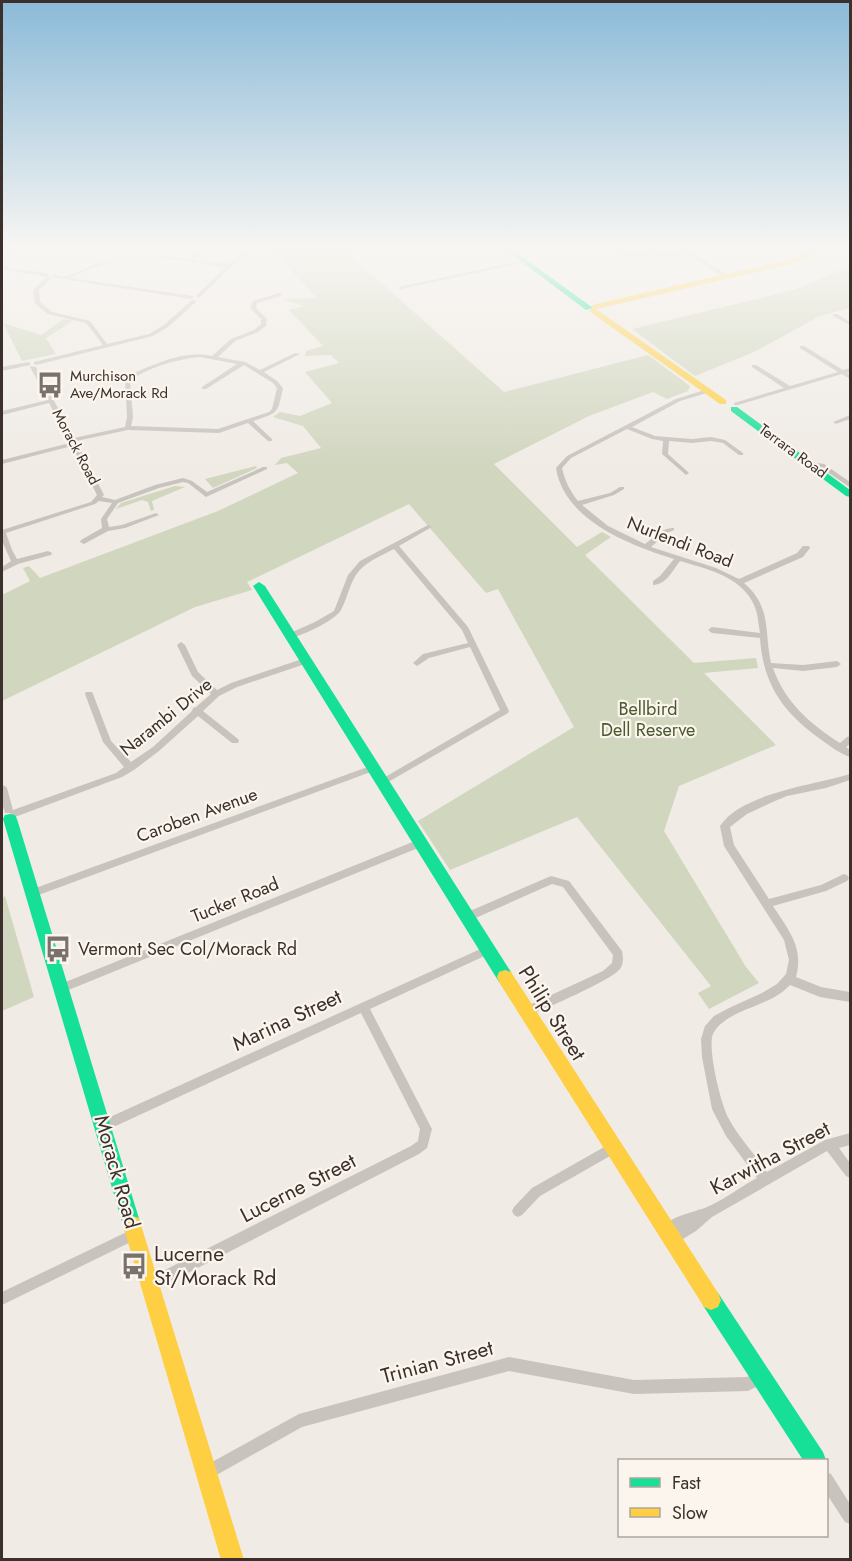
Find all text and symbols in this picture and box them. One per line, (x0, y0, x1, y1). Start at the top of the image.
place label: Murchison Ave/Morack Rd (70, 365, 168, 404)
bus stop icon: Murchison Ave/Morack Rd (35, 370, 65, 400)
street label: Morack Road (47, 405, 105, 489)
street label: Terrara Road (754, 419, 832, 483)
street label: Nurlendi Road (623, 510, 737, 574)
street label: Narambi Drive (114, 672, 218, 762)
park label: Bellbird Dell Reserve (601, 696, 695, 743)
street label: Caroben Avenue (133, 781, 261, 849)
street label: Tucker Road (187, 871, 283, 929)
bus stop icon: Vermont Sec Col/Morack Rd (43, 934, 73, 964)
place label: Vermont Sec Col/Morack Rd (78, 936, 297, 962)
street label: Philip Street (511, 960, 593, 1066)
street label: Marina Street (228, 982, 346, 1058)
street label: Morack Road (87, 1112, 147, 1232)
street label: Karwitha Street (705, 1114, 835, 1202)
street label: Lucerne Street (235, 1146, 361, 1230)
place label: Lucerne St/Morack Rd (154, 1239, 276, 1293)
bus stop icon: Lucerne St/Morack Rd (119, 1251, 149, 1281)
street label: Trinian Street (378, 1333, 496, 1391)
legend (618, 1459, 828, 1537)
text: Fast (672, 1470, 701, 1496)
text: Slow (672, 1500, 709, 1526)

